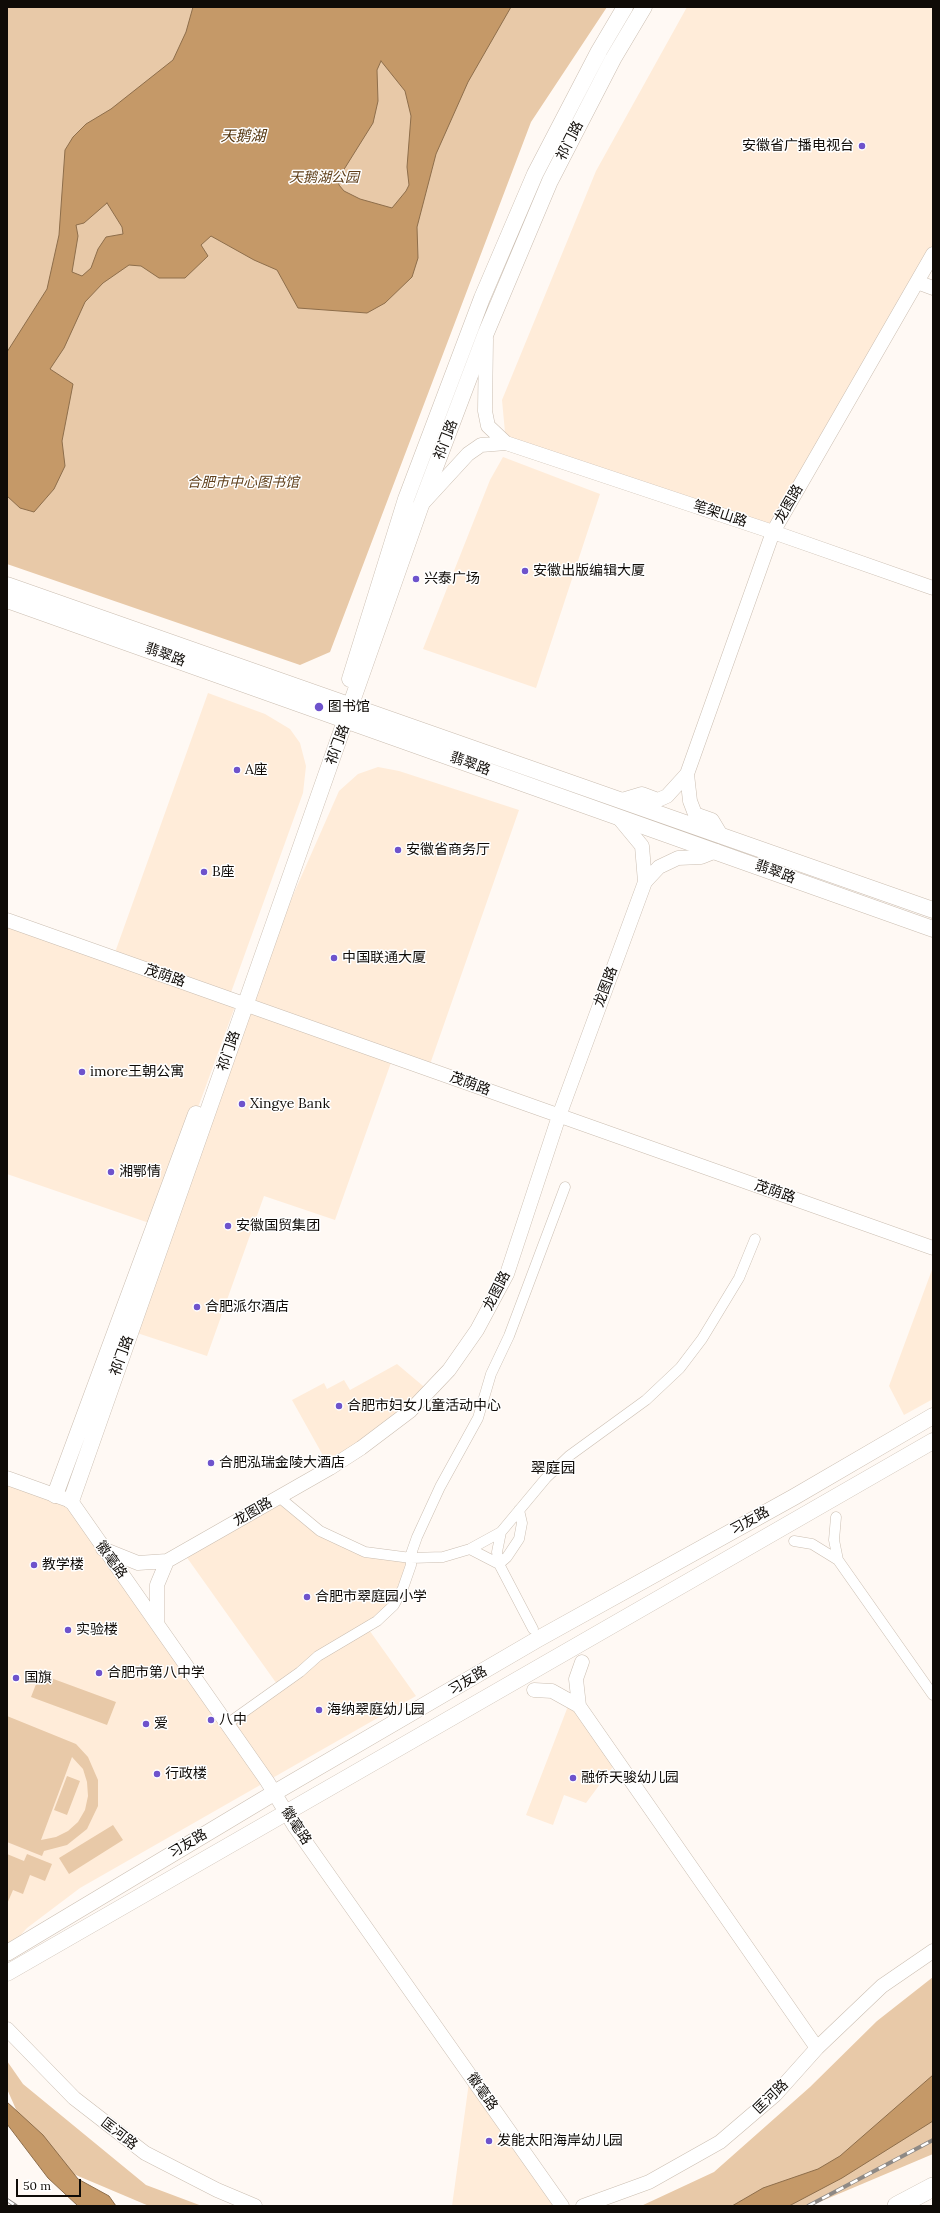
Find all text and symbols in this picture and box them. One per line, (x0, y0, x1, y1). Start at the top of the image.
street label: 祁门路 (553, 118, 587, 164)
water label: 天鹅湖 (221, 128, 265, 146)
place label: 安徽省广播电视台 (742, 138, 854, 154)
marker: 安徽省广播电视台 (857, 141, 867, 151)
park label: 天鹅湖公园 (289, 170, 359, 186)
street label: 祁门路 (431, 417, 461, 463)
park label: 合肥市中心图书馆 (187, 475, 299, 491)
street label: 龙图路 (771, 482, 807, 526)
street label: 笔架山路 (691, 497, 749, 531)
place label: 安徽出版编辑大厦 (533, 563, 645, 579)
marker: 安徽出版编辑大厦 (520, 566, 530, 576)
place label: 兴泰广场 (424, 571, 480, 587)
marker: 兴泰广场 (411, 574, 421, 584)
street label: 翡翠路 (142, 640, 188, 670)
place label: 图书馆 (328, 699, 370, 715)
marker: 图书馆 (313, 701, 325, 713)
street label: 祁门路 (323, 722, 353, 768)
street label: 翡翠路 (447, 749, 493, 779)
place label: A座 (245, 762, 268, 778)
marker: A座 (232, 765, 242, 775)
place label: 安徽省商务厅 (406, 842, 490, 858)
marker: 安徽省商务厅 (393, 845, 403, 855)
street label: 翡翠路 (752, 857, 798, 887)
place label: B座 (212, 864, 235, 880)
marker: B座 (199, 867, 209, 877)
place label: 中国联通大厦 (342, 950, 426, 966)
marker: 中国联通大厦 (329, 953, 339, 963)
street label: 茂荫路 (142, 961, 188, 991)
street label: 龙图路 (591, 964, 621, 1010)
street label: 祁门路 (214, 1028, 244, 1074)
place label: imore王朝公寓 (90, 1064, 184, 1080)
marker: imore王朝公寓 (77, 1067, 87, 1077)
street label: 茂荫路 (447, 1069, 493, 1099)
place label: Xingye Bank (250, 1096, 330, 1112)
marker: Xingye Bank (237, 1099, 247, 1109)
place label: 湘鄂情 (119, 1164, 161, 1180)
marker: 湘鄂情 (106, 1167, 116, 1177)
street label: 茂荫路 (752, 1177, 798, 1207)
place label: 安徽国贸集团 (236, 1218, 320, 1234)
marker: 安徽国贸集团 (223, 1221, 233, 1231)
street label: 龙图路 (480, 1268, 514, 1314)
place label: 合肥派尔酒店 (205, 1299, 289, 1315)
marker: 合肥派尔酒店 (192, 1302, 202, 1312)
street label: 祁门路 (107, 1333, 137, 1379)
place label: 合肥市妇女儿童活动中心 (347, 1398, 501, 1414)
marker: 合肥市妇女儿童活动中心 (334, 1401, 344, 1411)
place label: 合肥泓瑞金陵大酒店 (219, 1455, 345, 1471)
marker: 合肥泓瑞金陵大酒店 (206, 1458, 216, 1468)
district label: 翠庭园 (531, 1460, 575, 1478)
street label: 龙图路 (231, 1494, 275, 1530)
street label: 习友路 (728, 1503, 772, 1539)
street label: 徽毫路 (92, 1538, 130, 1582)
place label: 教学楼 (42, 1557, 84, 1573)
marker: 教学楼 (29, 1560, 39, 1570)
place label: 合肥市翠庭园小学 (315, 1589, 427, 1605)
marker: 合肥市翠庭园小学 (302, 1592, 312, 1602)
place label: 实验楼 (76, 1622, 118, 1638)
marker: 实验楼 (63, 1625, 73, 1635)
street label: 习友路 (446, 1663, 490, 1699)
place label: 合肥市第八中学 (107, 1665, 205, 1681)
marker: 合肥市第八中学 (94, 1668, 104, 1678)
place label: 国旗 (24, 1670, 52, 1686)
marker: 国旗 (11, 1673, 21, 1683)
place label: 海纳翠庭幼儿园 (327, 1702, 425, 1718)
marker: 海纳翠庭幼儿园 (314, 1705, 324, 1715)
place label: 八中 (219, 1712, 247, 1728)
marker: 八中 (206, 1715, 216, 1725)
place label: 爱 (154, 1716, 168, 1732)
marker: 爱 (141, 1719, 151, 1729)
place label: 行政楼 (165, 1766, 207, 1782)
marker: 行政楼 (152, 1769, 162, 1779)
place label: 融侨天骏幼儿园 (581, 1770, 679, 1786)
marker: 融侨天骏幼儿园 (568, 1773, 578, 1783)
street label: 徽毫路 (278, 1804, 314, 1848)
street label: 习友路 (166, 1826, 210, 1862)
street label: 徽毫路 (463, 2070, 501, 2114)
street label: 匡河路 (750, 2076, 792, 2118)
street label: 匡河路 (97, 2114, 141, 2154)
place label: 发能太阳海岸幼儿园 (497, 2133, 623, 2149)
marker: 发能太阳海岸幼儿园 (484, 2136, 494, 2146)
scale bar (18, 2171, 83, 2197)
text: 50 m (23, 2178, 51, 2193)

